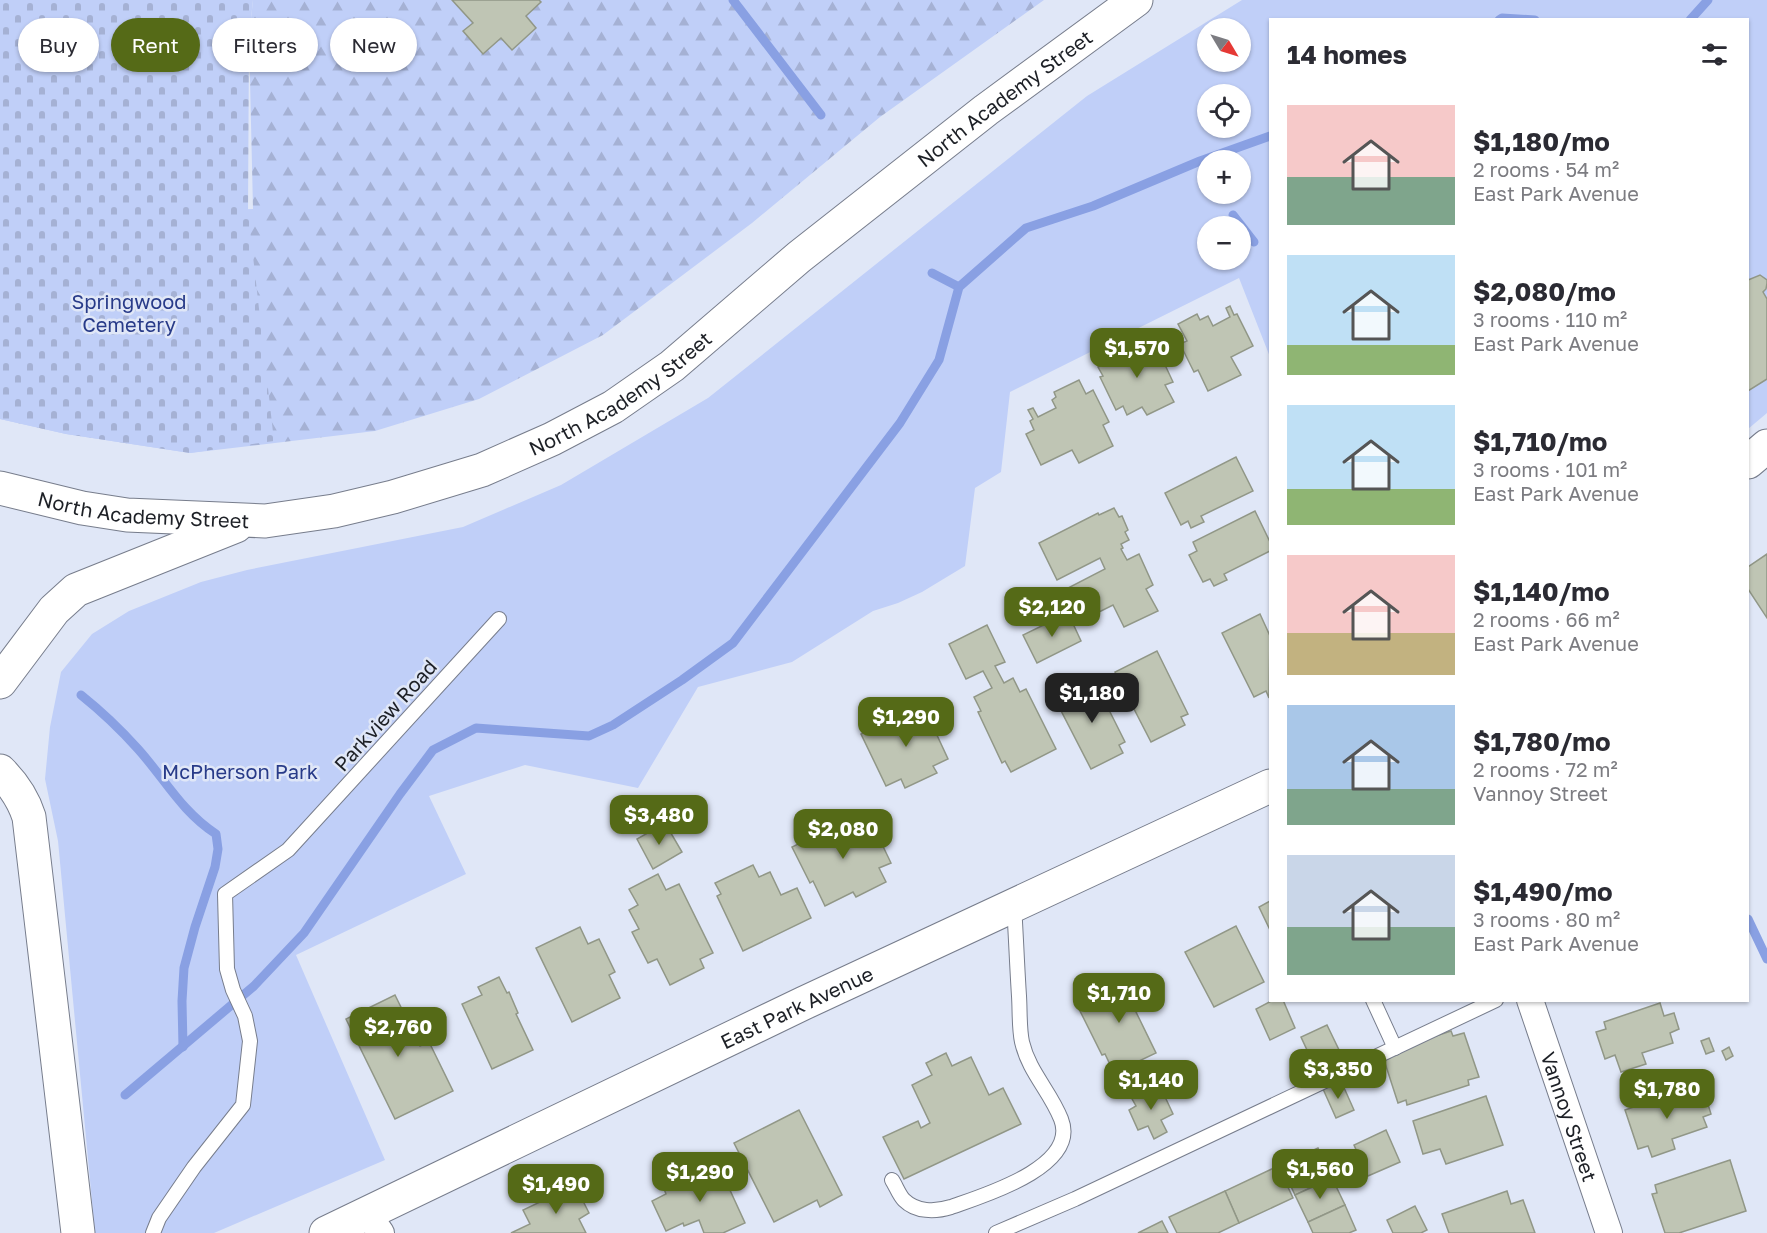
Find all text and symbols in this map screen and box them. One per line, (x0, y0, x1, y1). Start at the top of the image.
chip: Buy (18, 18, 99, 72)
chip: Rent (111, 18, 200, 72)
chip: Filters (212, 18, 318, 72)
chip: New (330, 18, 417, 72)
north arrow (1197, 18, 1251, 72)
map controls (1197, 18, 1251, 270)
street label: North Academy Street (912, 24, 1097, 172)
icon: filters (1698, 38, 1731, 71)
text: 14 homes (1287, 39, 1407, 70)
button: locate (1197, 84, 1251, 138)
text: $1,180/mo (1473, 126, 1610, 157)
icon: home (1335, 129, 1407, 201)
button: + (1197, 150, 1251, 204)
text: 2 rooms · 54 m² (1473, 157, 1619, 181)
text: East Park Avenue (1473, 181, 1639, 205)
button: − (1197, 216, 1251, 270)
text: $2,080/mo (1473, 276, 1616, 307)
icon: home (1335, 279, 1407, 351)
park label: Springwood Cemetery (71, 289, 187, 336)
text: 3 rooms · 110 m² (1473, 307, 1627, 331)
street label: North Academy Street (525, 326, 716, 460)
pin: $1,570 (1088, 328, 1186, 379)
text: East Park Avenue (1473, 331, 1639, 355)
text: $1,570 (1104, 335, 1170, 359)
text: $1,710/mo (1473, 426, 1607, 457)
icon: home (1335, 429, 1407, 501)
text: 3 rooms · 101 m² (1473, 457, 1627, 481)
text: East Park Avenue (1473, 481, 1639, 505)
street label: North Academy Street (36, 486, 250, 532)
text: $1,140/mo (1473, 576, 1610, 607)
icon: home (1335, 579, 1407, 651)
pin: $2,120 (1003, 587, 1101, 638)
text: $2,120 (1018, 594, 1086, 618)
text: 2 rooms · 66 m² (1473, 607, 1620, 631)
text: East Park Avenue (1473, 631, 1639, 655)
street label: Parkview Road (329, 654, 441, 776)
pin: $1,180 (1043, 673, 1141, 724)
text: $1,180 (1059, 680, 1125, 704)
pin: $1,290 (857, 697, 955, 748)
text: $1,290 (872, 704, 940, 728)
text: $1,780/mo (1473, 726, 1611, 757)
icon: home (1335, 729, 1407, 801)
text: 2 rooms · 72 m² (1473, 757, 1618, 781)
park label: McPherson Park (162, 759, 318, 783)
text: Vannoy Street (1473, 781, 1608, 805)
pin: $3,480 (610, 795, 708, 846)
text: $3,480 (624, 802, 694, 826)
pin: $2,080 (794, 809, 892, 860)
text: $2,080 (808, 816, 878, 840)
text: $1,490/mo (1473, 876, 1613, 907)
icon: home (1335, 879, 1407, 951)
text: 3 rooms · 80 m² (1473, 907, 1620, 931)
text: East Park Avenue (1473, 931, 1639, 955)
street label: East Park Avenue (716, 961, 877, 1053)
pin: $1,710 (1070, 973, 1168, 1024)
text: $1,710 (1087, 980, 1151, 1004)
pin: $2,760 (349, 1007, 447, 1058)
text: $2,760 (364, 1014, 432, 1038)
pin: $3,350 (1289, 1049, 1387, 1100)
street label: Vannoy Street (1536, 1049, 1603, 1184)
text: $3,350 (1303, 1056, 1373, 1080)
pin: $1,140 (1102, 1060, 1200, 1111)
text: $1,140 (1118, 1067, 1184, 1091)
pin: $1,780 (1618, 1069, 1716, 1120)
text: $1,780 (1634, 1076, 1700, 1100)
pin: $1,560 (1271, 1149, 1369, 1200)
pin: $1,290 (651, 1152, 749, 1203)
text: $1,560 (1286, 1156, 1354, 1180)
text: $1,290 (666, 1159, 734, 1183)
pin: $1,490 (507, 1164, 605, 1215)
text: $1,490 (522, 1171, 590, 1195)

